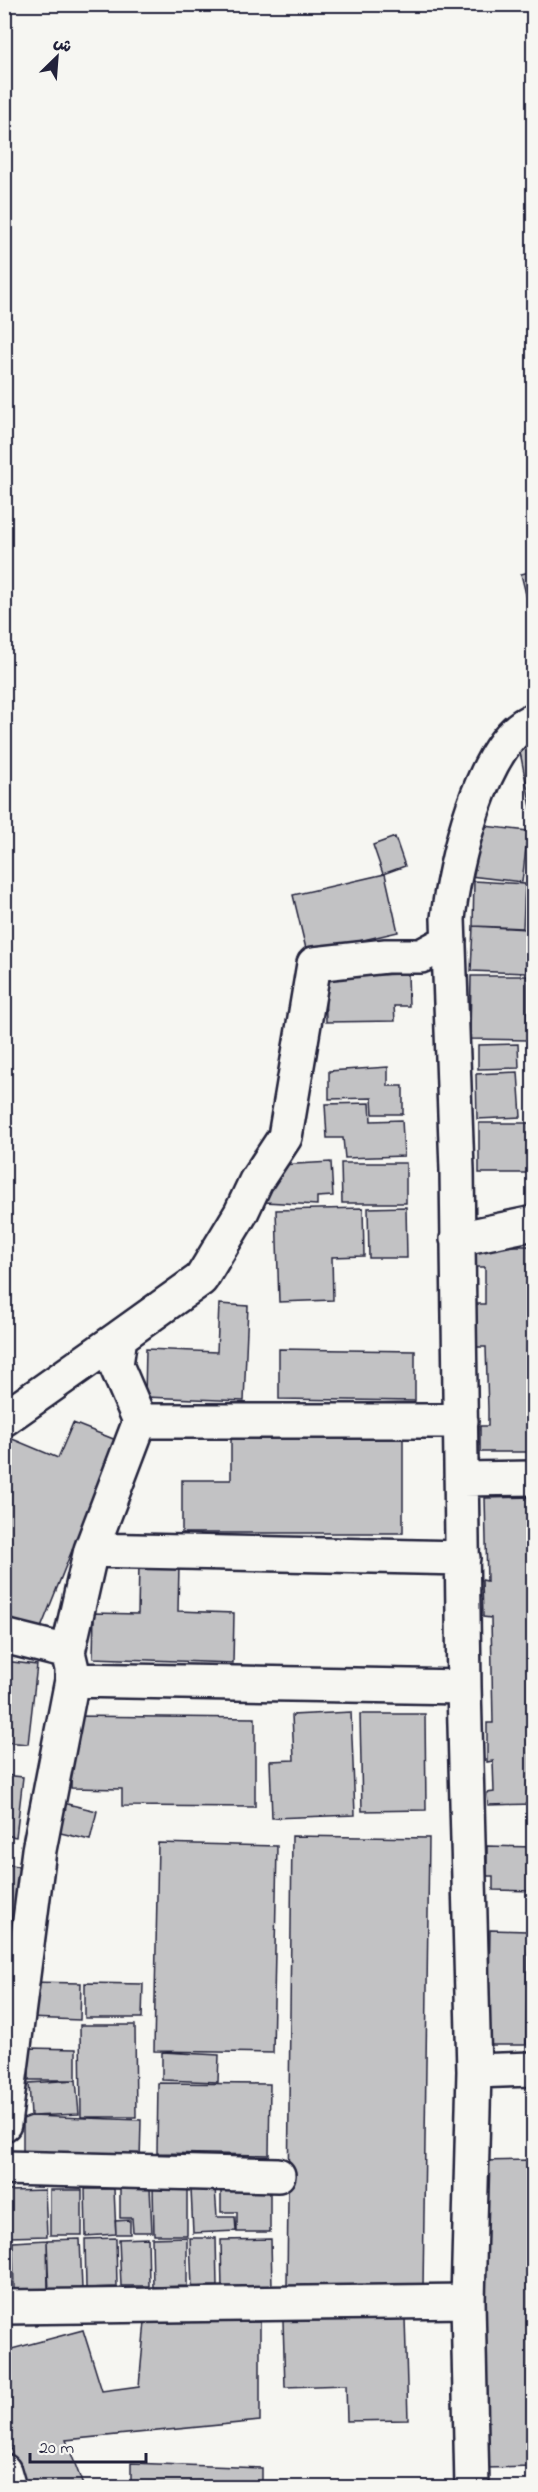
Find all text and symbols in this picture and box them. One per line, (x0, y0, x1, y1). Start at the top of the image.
north arrow (27, 27, 87, 87)
text: ش (49, 31, 76, 60)
scale bar (30, 2426, 146, 2464)
text: 20 m (39, 2436, 74, 2462)

